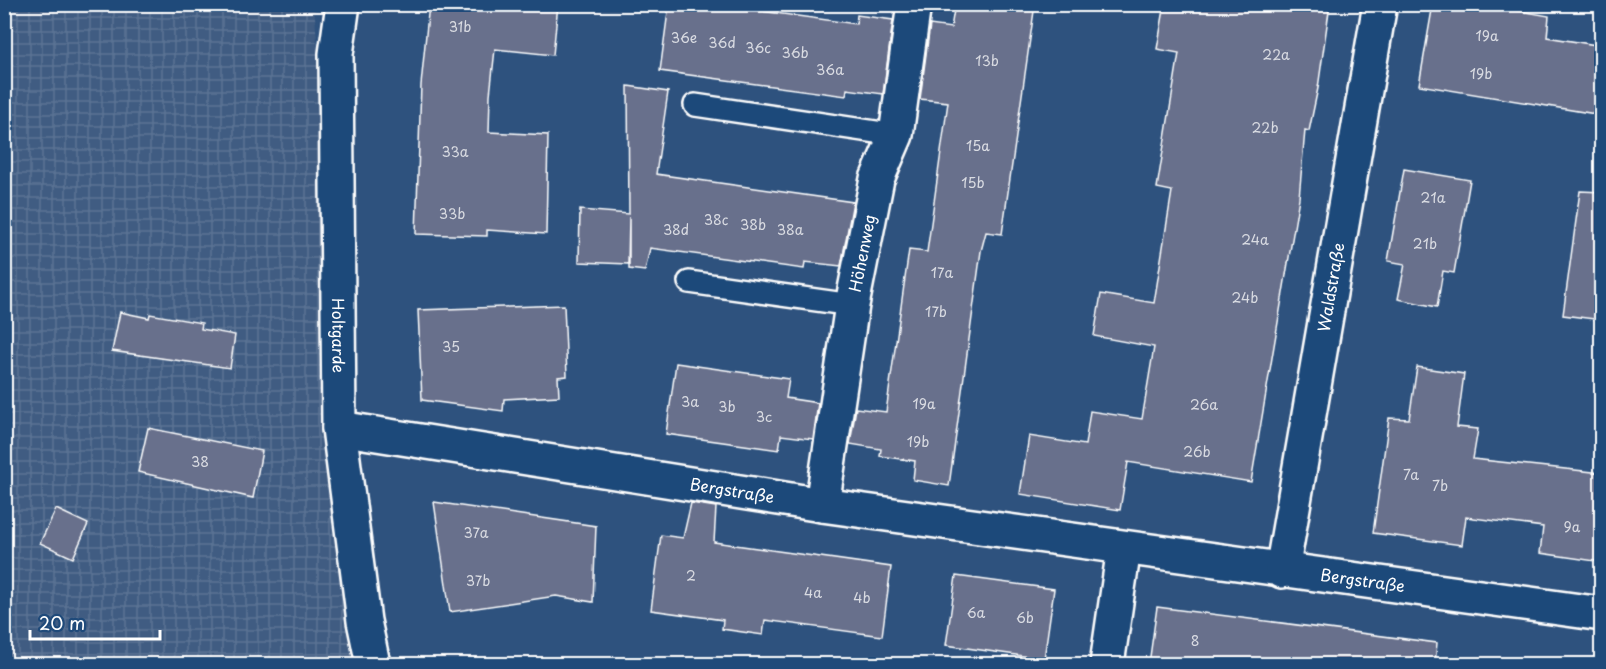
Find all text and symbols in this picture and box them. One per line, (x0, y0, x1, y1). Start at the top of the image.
house number: 31b (449, 16, 471, 37)
house number: 19a (1475, 25, 1499, 46)
house number: 36e (671, 27, 697, 48)
house number: 36d (708, 32, 736, 53)
house number: 36c (745, 37, 771, 58)
house number: 36b (781, 42, 809, 63)
house number: 22a (1262, 44, 1290, 65)
house number: 13b (975, 50, 999, 71)
house number: 36a (816, 59, 844, 80)
house number: 19b (1470, 63, 1492, 84)
house number: 22b (1252, 117, 1278, 138)
house number: 15a (966, 135, 990, 156)
house number: 33a (441, 141, 469, 162)
house number: 15b (961, 172, 985, 193)
house number: 21a (1421, 187, 1446, 208)
house number: 33b (439, 203, 465, 224)
house number: 38c (704, 209, 729, 230)
street label: Höhenweg (842, 212, 881, 294)
house number: 38b (740, 214, 766, 235)
house number: 38d (663, 219, 689, 240)
house number: 38a (777, 219, 804, 240)
house number: 24a (1241, 229, 1269, 250)
house number: 21b (1413, 233, 1437, 254)
street label: Waldstraße (1311, 241, 1350, 334)
house number: 17a (931, 262, 954, 283)
house number: 24b (1232, 287, 1258, 308)
street label: Holtgarde (327, 298, 352, 373)
house number: 17b (925, 301, 947, 322)
house number: 35 (442, 336, 460, 357)
house number: 3a (681, 391, 699, 412)
house number: 19a (912, 393, 936, 414)
house number: 26a (1190, 394, 1218, 415)
house number: 3b (718, 396, 736, 417)
house number: 3c (756, 406, 772, 427)
house number: 19b (907, 431, 929, 452)
house number: 26b (1183, 441, 1211, 462)
house number: 38 (191, 451, 209, 472)
house number: 7a (1403, 464, 1419, 485)
street label: Bergstraße (688, 471, 776, 508)
house number: 7b (1432, 475, 1448, 496)
house number: 9a (1564, 516, 1581, 537)
house number: 37a (463, 522, 489, 543)
street label: Bergstraße (1319, 562, 1407, 597)
house number: 2 (686, 565, 696, 586)
house number: 37b (466, 570, 490, 591)
house number: 4a (804, 582, 822, 603)
house number: 4b (853, 587, 871, 608)
house number: 6a (967, 602, 986, 623)
scale bar (30, 603, 160, 641)
house number: 6b (1016, 607, 1034, 628)
text: 20 m (39, 609, 85, 636)
house number: 8 (1191, 630, 1199, 651)

